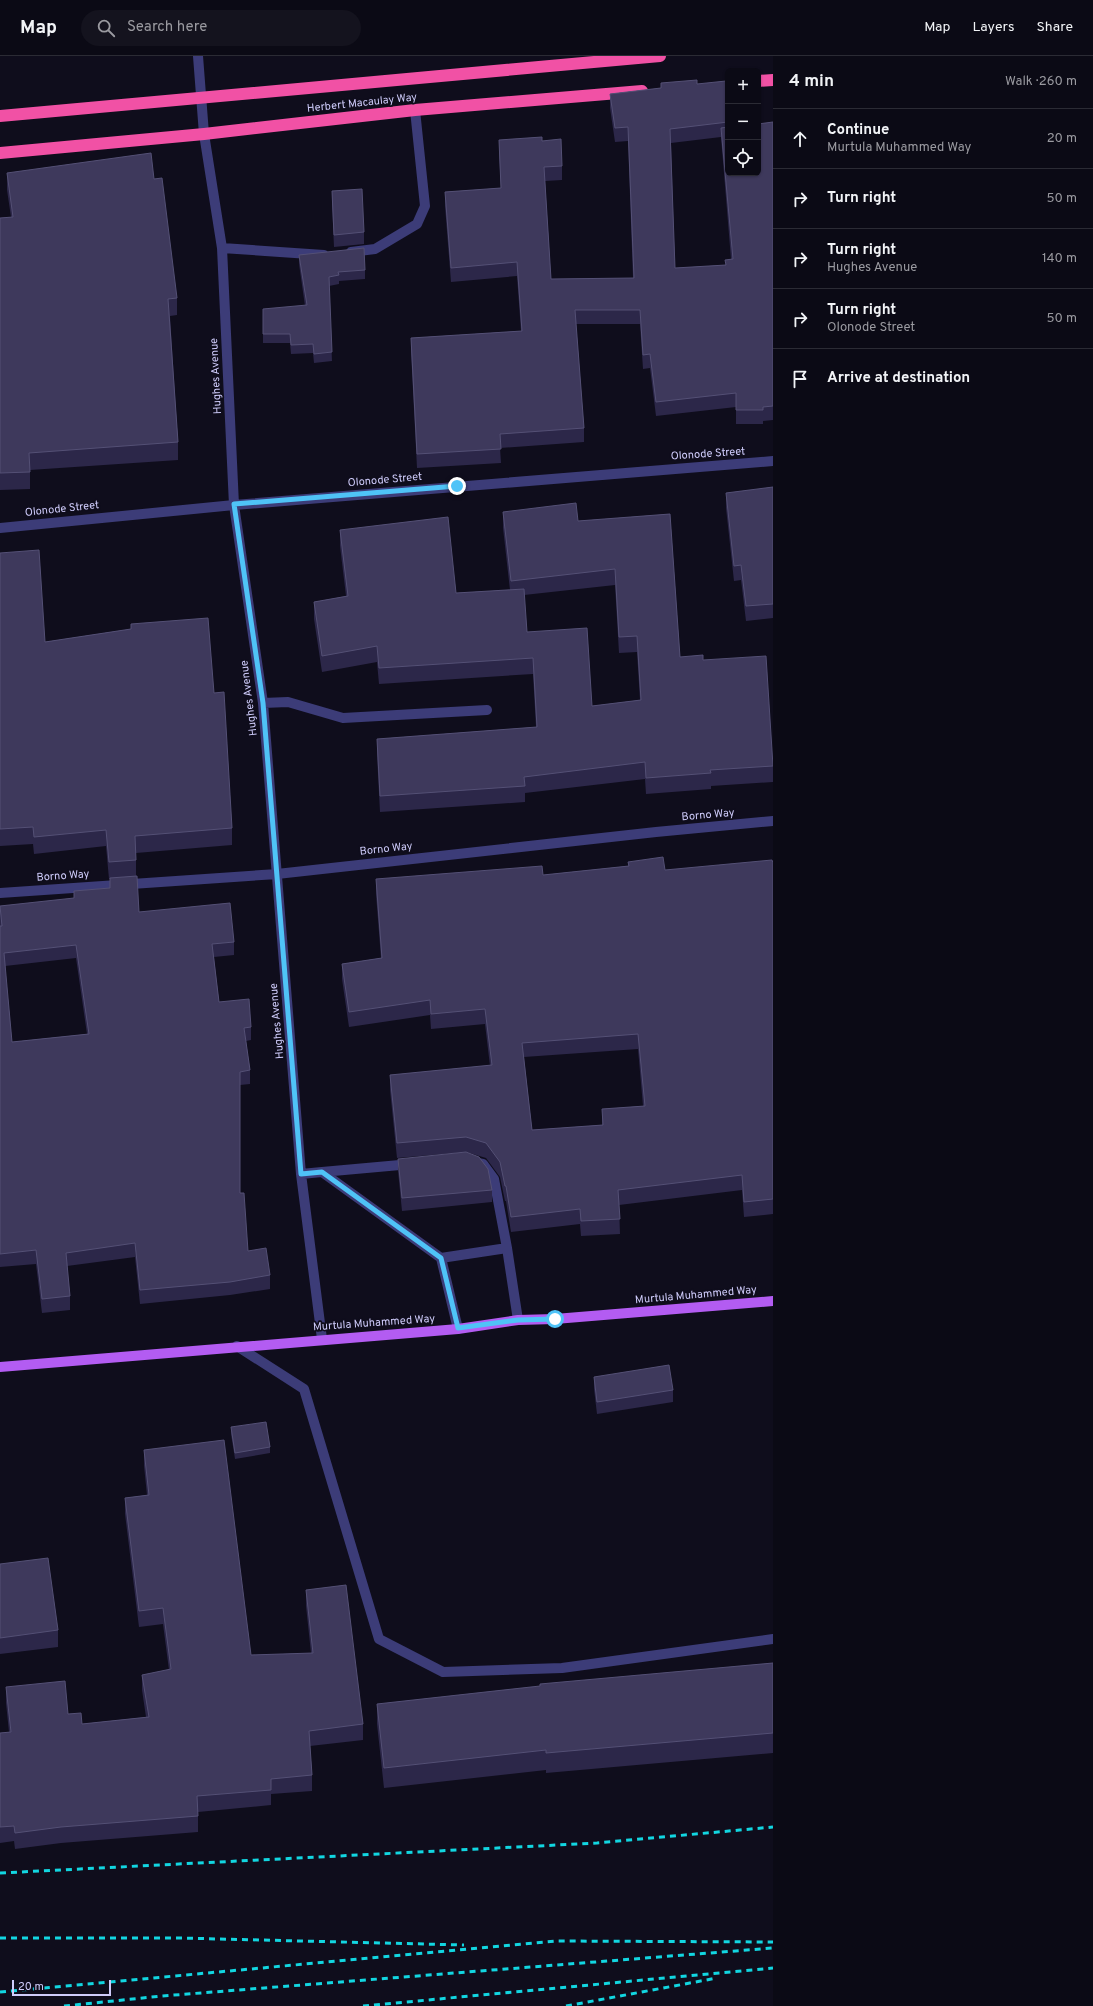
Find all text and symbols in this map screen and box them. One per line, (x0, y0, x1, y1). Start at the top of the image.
search box (81, 10, 361, 46)
text: Map (20, 16, 57, 40)
icon: search (95, 17, 117, 39)
text: Search here (127, 18, 207, 37)
text: Map (924, 19, 950, 36)
text: Layers (972, 19, 1014, 36)
text: Share (1036, 19, 1073, 36)
map controls (725, 68, 761, 176)
button: + (725, 68, 761, 104)
text: 4 min (789, 71, 834, 93)
text: Walk · 260 m (1005, 74, 1077, 90)
street label: Herbert Macaulay Way (306, 90, 418, 116)
button: − (725, 104, 761, 140)
text: Continue (827, 121, 889, 140)
icon: ahead (789, 128, 811, 150)
text: 20 m (1047, 131, 1077, 147)
button: locate (725, 140, 761, 176)
text: Murtula Muhammed Way (827, 140, 971, 156)
icon: right (789, 188, 811, 210)
text: Turn right (827, 189, 896, 208)
text: 50 m (1047, 191, 1077, 207)
text: Turn right (827, 241, 896, 260)
icon: right (789, 248, 811, 270)
text: 140 m (1042, 251, 1077, 267)
text: Hughes Avenue (827, 260, 917, 276)
text: Turn right (827, 301, 896, 320)
icon: right (789, 308, 811, 330)
text: 50 m (1047, 311, 1077, 327)
text: Olonode Street (827, 320, 915, 336)
street label: Hughes Avenue (207, 337, 225, 414)
icon: arrive (789, 368, 811, 390)
text: Arrive at destination (827, 369, 970, 388)
street label: Olonode Street (670, 444, 746, 464)
street label: Olonode Street (347, 470, 423, 490)
route end (448, 477, 466, 495)
street label: Olonode Street (24, 498, 100, 520)
street label: Hughes Avenue (237, 659, 261, 737)
street label: Borno Way (681, 806, 735, 824)
street label: Borno Way (359, 839, 413, 859)
street label: Borno Way (36, 867, 90, 885)
street label: Hughes Avenue (267, 982, 287, 1060)
street label: Murtula Muhammed Way (634, 1283, 758, 1307)
route start (546, 1310, 564, 1328)
street label: Murtula Muhammed Way (313, 1312, 436, 1334)
scale bar (12, 1978, 111, 1997)
text: 20 m (18, 1980, 44, 1994)

